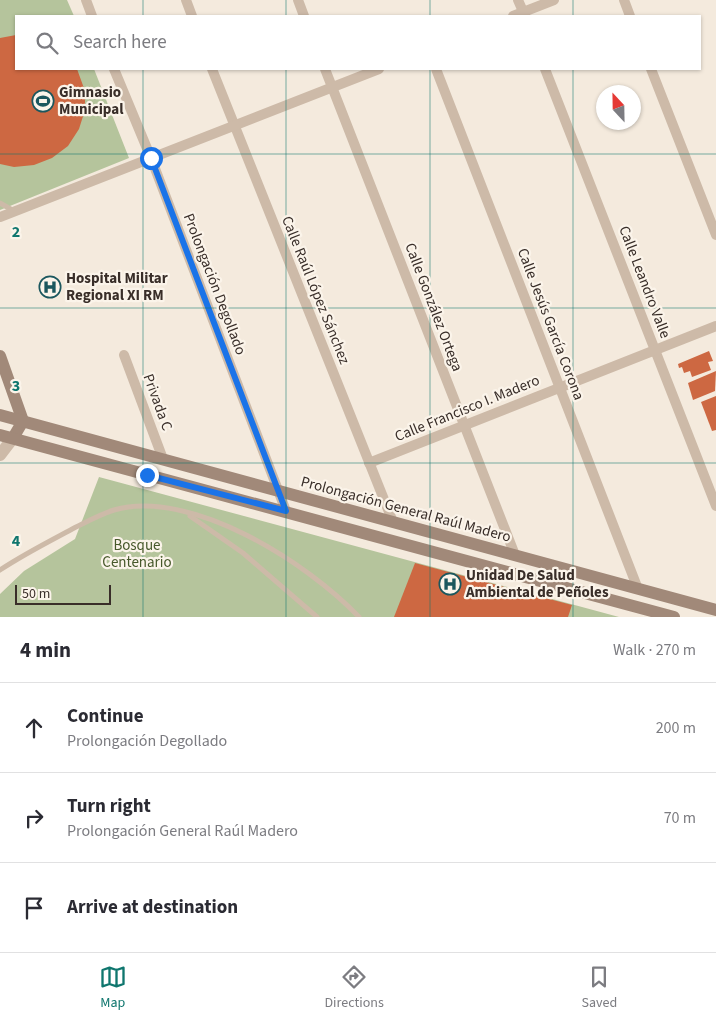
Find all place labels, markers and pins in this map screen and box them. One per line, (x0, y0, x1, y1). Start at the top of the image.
place label: Gimnasio Municipal (59, 82, 124, 120)
sports icon: Gimnasio Municipal (31, 89, 55, 113)
place label: Hospital Militar Regional XI RM (66, 268, 168, 306)
hospital icon: Hospital Militar Regional XI RM (38, 275, 62, 299)
place label: Unidad De Salud Ambiental de Peñoles (465, 565, 609, 603)
hospital icon: Unidad De Salud Ambiental de Peñoles (438, 572, 462, 596)

